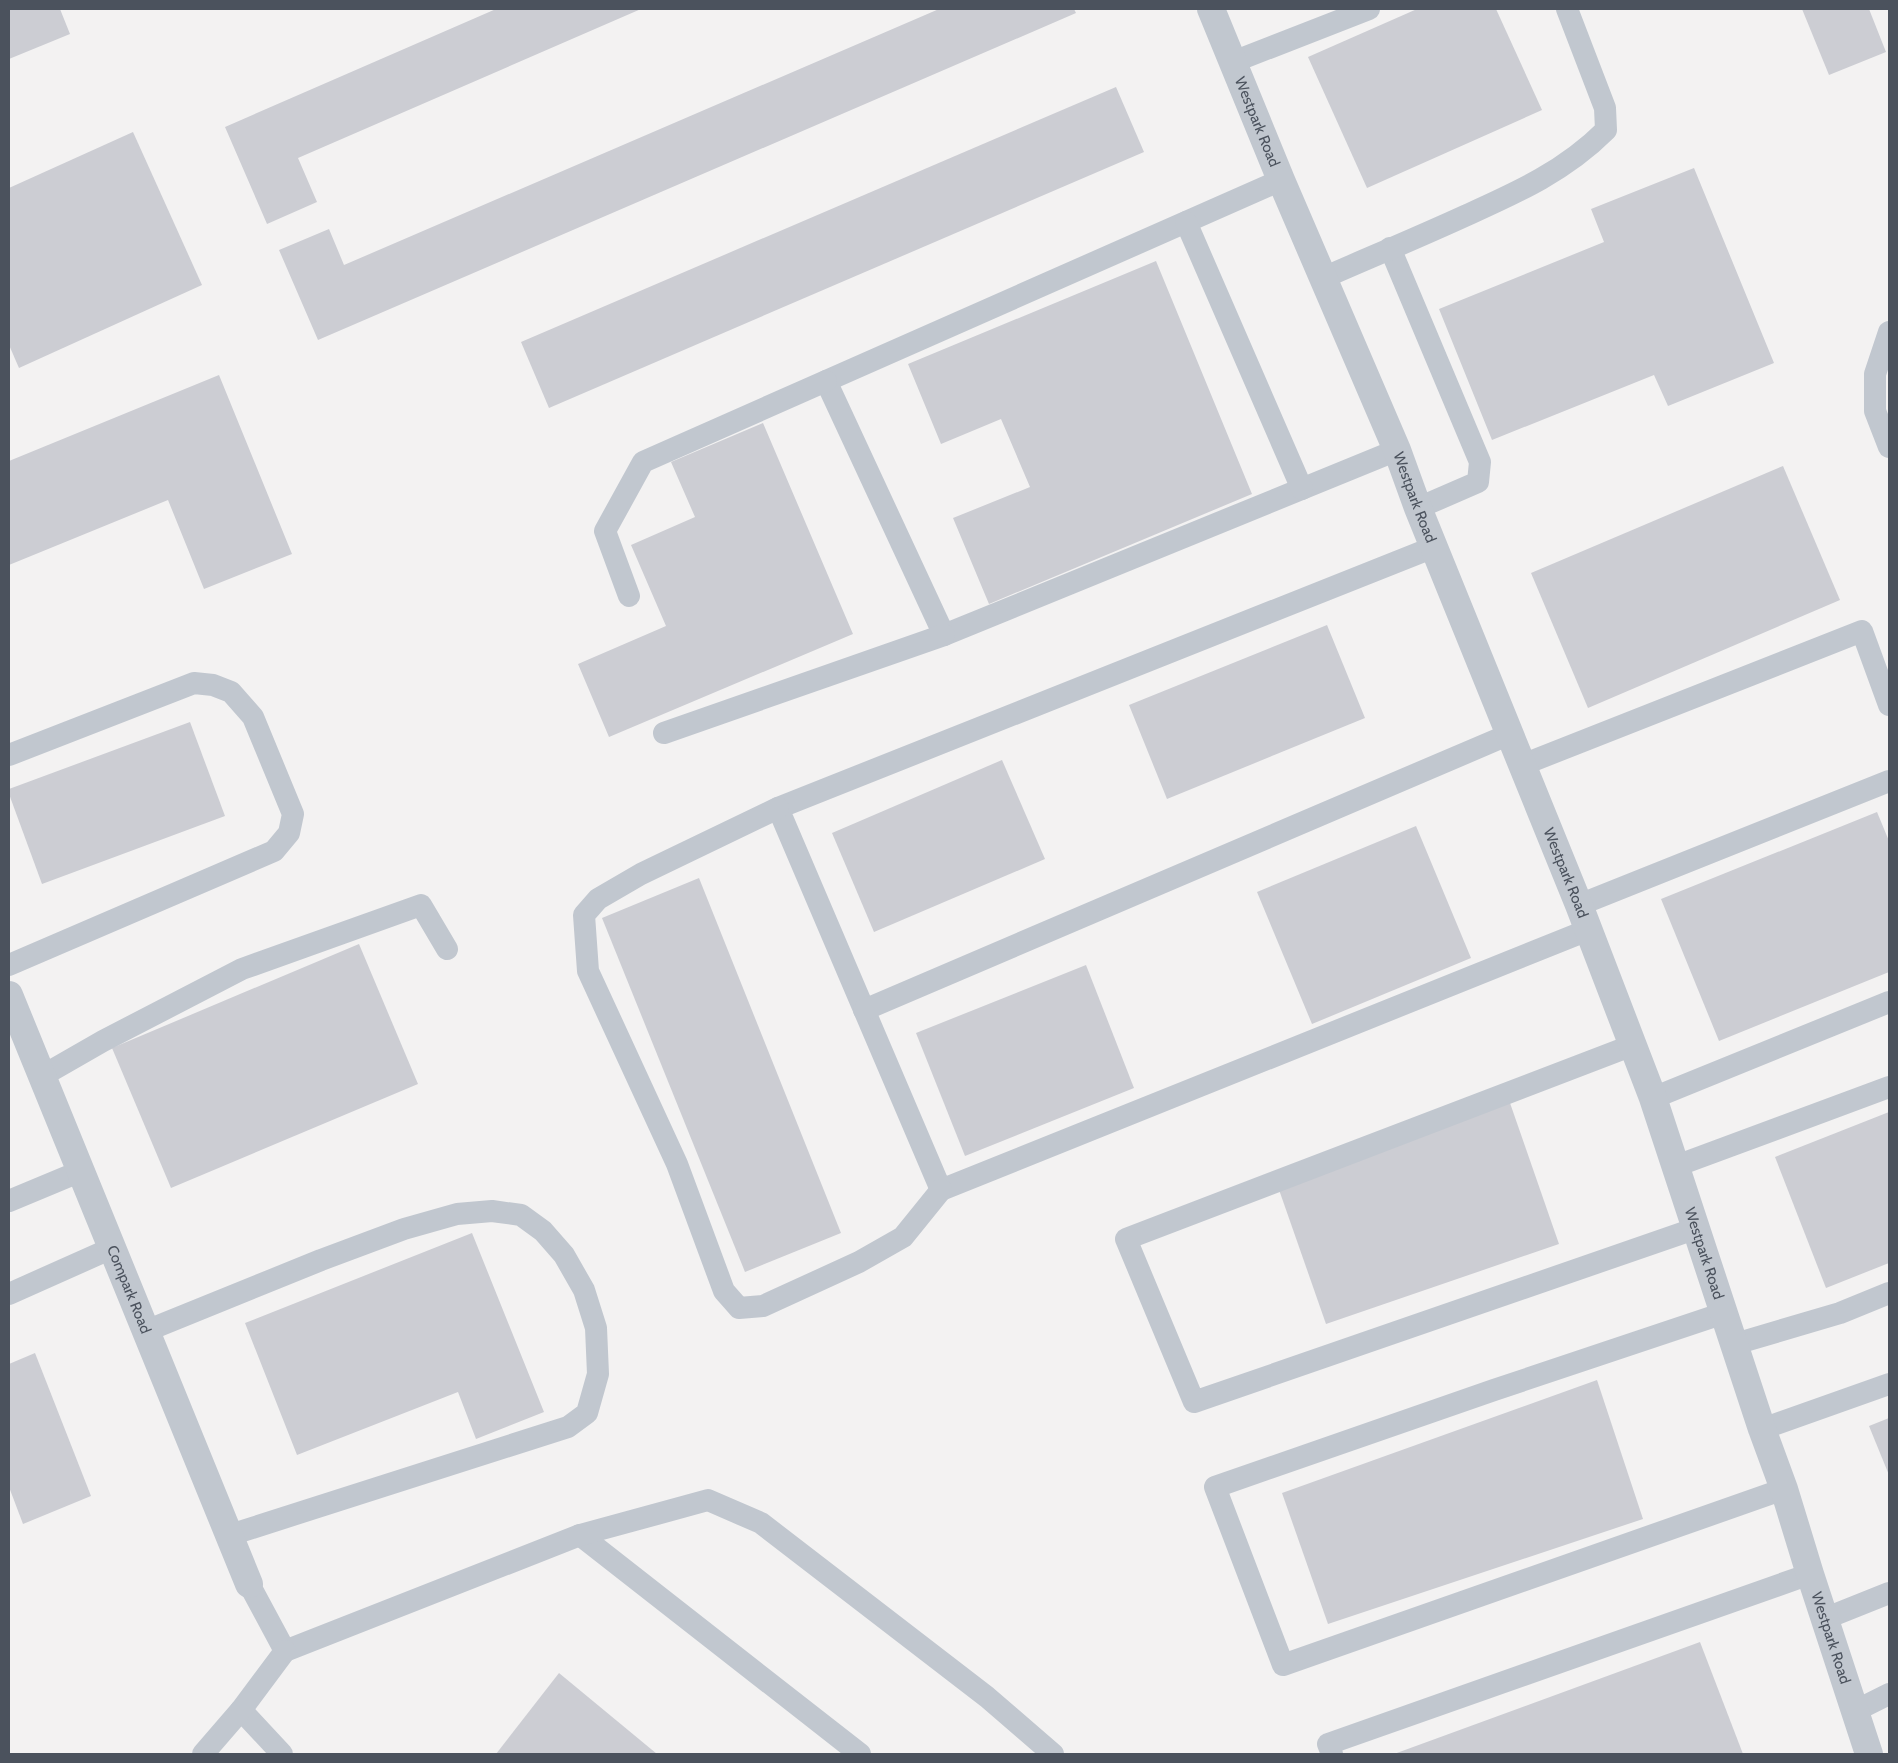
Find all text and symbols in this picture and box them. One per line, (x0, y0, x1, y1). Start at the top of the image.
street label: Westpark Road (1231, 74, 1284, 170)
street label: Westpark Road (1389, 449, 1440, 545)
street label: Westpark Road (1540, 825, 1592, 920)
street label: Westpark Road (1681, 1205, 1728, 1302)
street label: Compark Road (103, 1243, 155, 1336)
street label: Westpark Road (1808, 1590, 1854, 1686)

